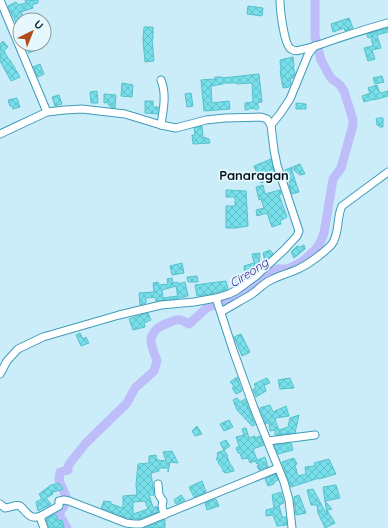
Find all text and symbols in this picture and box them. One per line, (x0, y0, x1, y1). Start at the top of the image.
north arrow (12, 12, 52, 52)
text: U (31, 17, 46, 32)
district label: Panaragan (219, 167, 289, 183)
water label: Cireong (227, 254, 272, 291)

